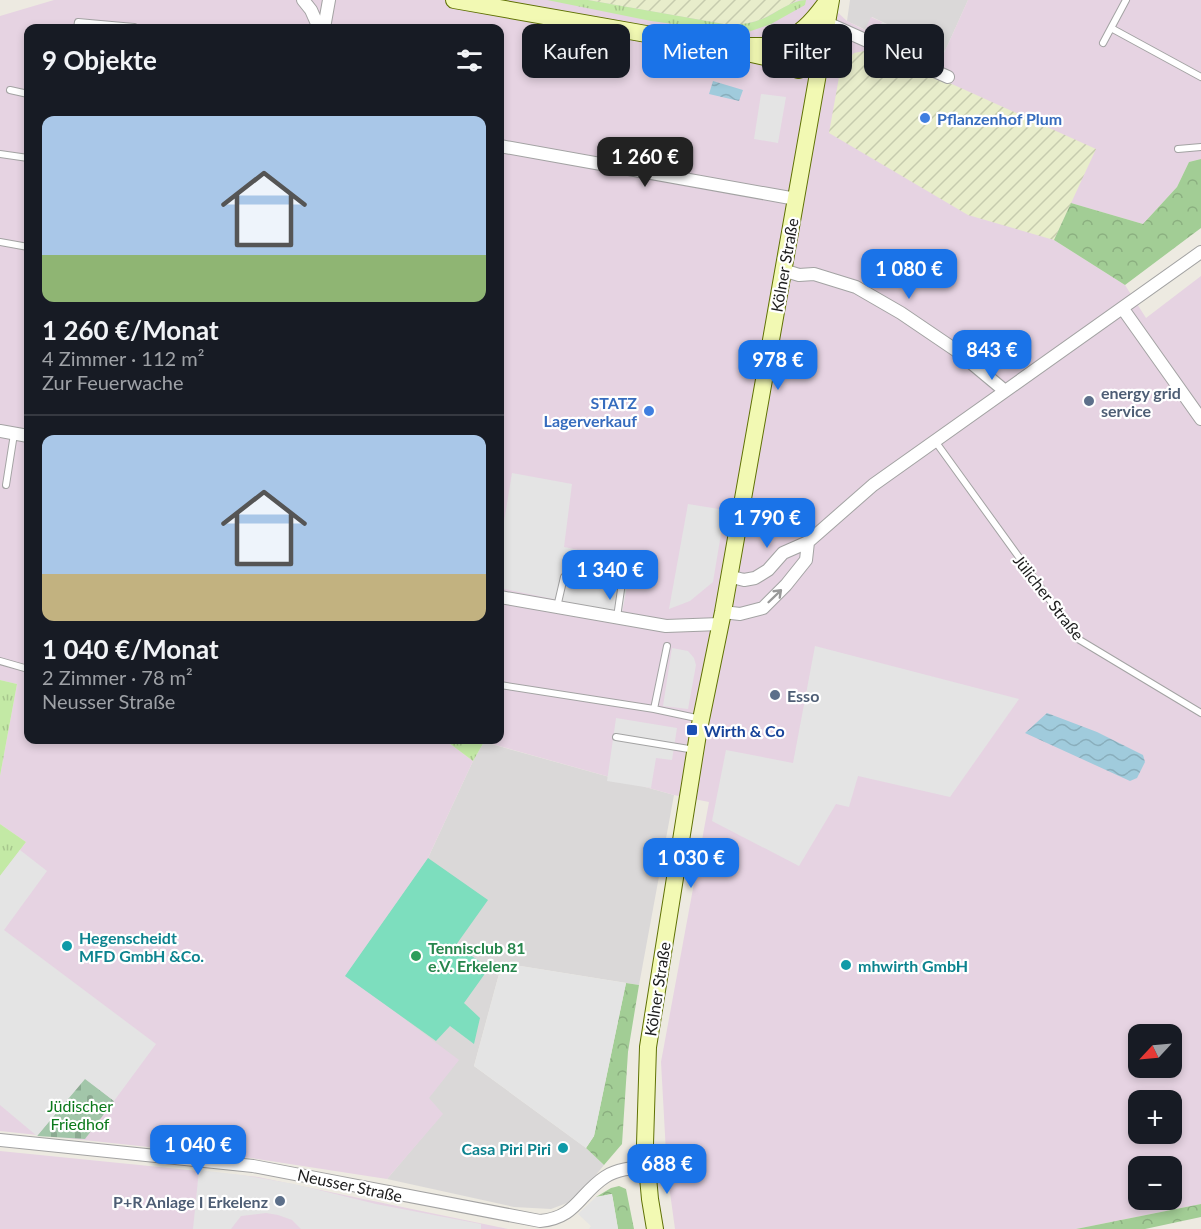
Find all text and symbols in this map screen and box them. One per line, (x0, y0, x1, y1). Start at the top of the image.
chip: Kaufen (522, 24, 630, 78)
chip: Mieten (642, 24, 750, 78)
chip: Filter (762, 24, 852, 78)
chip: Neu (864, 24, 944, 78)
text: 9 Objekte (42, 44, 157, 76)
icon: filters (453, 44, 486, 77)
place label: Pflanzenhof Plum (937, 109, 1062, 128)
marker: Pflanzenhof Plum (918, 111, 932, 125)
pin: 1 260 € (590, 137, 700, 188)
text: 1 260 € (611, 144, 679, 168)
icon: home (210, 155, 318, 263)
street label: Kölner Straße (766, 216, 802, 314)
pin: 1 080 € (854, 249, 964, 300)
text: 1 080 € (875, 256, 943, 280)
text: 1 260 €/Monat (42, 314, 219, 346)
pin: 843 € (950, 330, 1034, 381)
text: 843 € (966, 337, 1018, 361)
pin: 978 € (736, 340, 820, 391)
text: 4 Zimmer · 112 m² (42, 346, 204, 370)
text: 978 € (752, 347, 804, 371)
text: Zur Feuerwache (42, 370, 184, 394)
place label: energy grid service (1101, 383, 1181, 420)
place label: STATZ Lagerverkauf (544, 393, 637, 430)
marker: energy grid service (1082, 394, 1096, 408)
marker: STATZ Lagerverkauf (642, 404, 656, 418)
icon: home (210, 474, 318, 582)
pin: 1 790 € (712, 498, 822, 549)
text: 1 790 € (733, 505, 801, 529)
pin: 1 340 € (555, 550, 665, 601)
street label: Jülicher Straße (1010, 551, 1088, 643)
text: 1 340 € (576, 557, 644, 581)
one-way arrow (768, 588, 783, 603)
text: 1 040 €/Monat (42, 633, 219, 665)
text: 2 Zimmer · 78 m² (42, 665, 193, 689)
place label: Esso (787, 686, 819, 705)
marker: Esso (768, 688, 782, 702)
text: Neusser Straße (42, 689, 175, 713)
place label: Wirth & Co (704, 721, 785, 740)
marker: Wirth & Co (685, 723, 699, 737)
pin: 1 030 € (636, 838, 746, 889)
text: 1 030 € (657, 845, 725, 869)
place label: Hegenscheidt MFD GmbH &Co. (79, 928, 204, 965)
place label: Tennisclub 81 e.V. Erkelenz (428, 938, 526, 975)
marker: Hegenscheidt MFD GmbH &Co. (60, 939, 74, 953)
street label: Kölner Straße (640, 940, 674, 1038)
marker: Tennisclub 81 e.V. Erkelenz (409, 949, 423, 963)
place label: mhwirth GmbH (858, 956, 968, 975)
marker: mhwirth GmbH (839, 958, 853, 972)
north arrow (1128, 1024, 1182, 1078)
map controls (1128, 1024, 1182, 1210)
button: + (1128, 1090, 1182, 1144)
park label: Jüdischer Friedhof (47, 1096, 113, 1133)
pin: 1 040 € (143, 1125, 253, 1176)
text: 1 040 € (164, 1132, 232, 1156)
place label: Casa Piri Piri (461, 1139, 551, 1158)
marker: Casa Piri Piri (556, 1141, 570, 1155)
pin: 688 € (625, 1144, 709, 1195)
text: 688 € (641, 1151, 693, 1175)
button: − (1128, 1156, 1182, 1210)
street label: Neusser Straße (296, 1165, 404, 1205)
place label: P+R Anlage I Erkelenz (113, 1192, 268, 1211)
marker: P+R Anlage I Erkelenz (273, 1194, 287, 1208)

